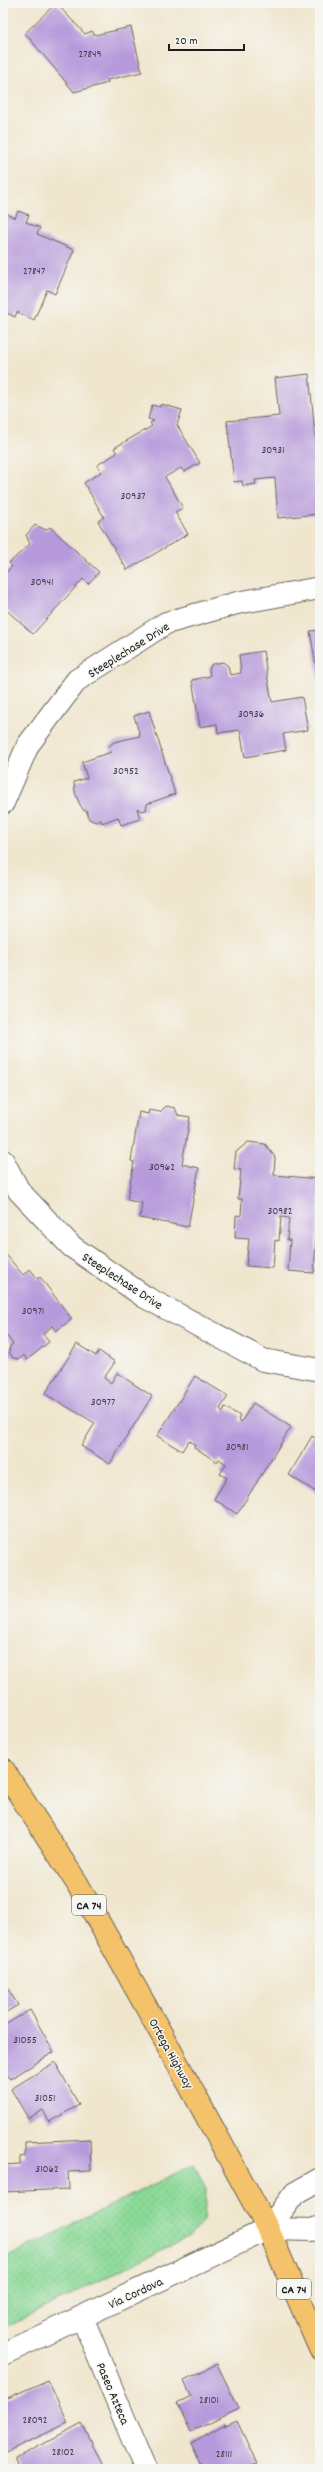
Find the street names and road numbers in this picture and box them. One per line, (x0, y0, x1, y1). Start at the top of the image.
street label: Steeplechase Drive (85, 618, 174, 684)
street label: Steeplechase Drive (77, 1249, 166, 1316)
road number: CA 74 (72, 1895, 106, 1915)
street label: Ortega Highway (143, 2015, 197, 2094)
street label: Via Cordova (106, 2273, 167, 2315)
road number: CA 74 (277, 2279, 311, 2299)
street label: Paseo Azteca (90, 2360, 134, 2429)

